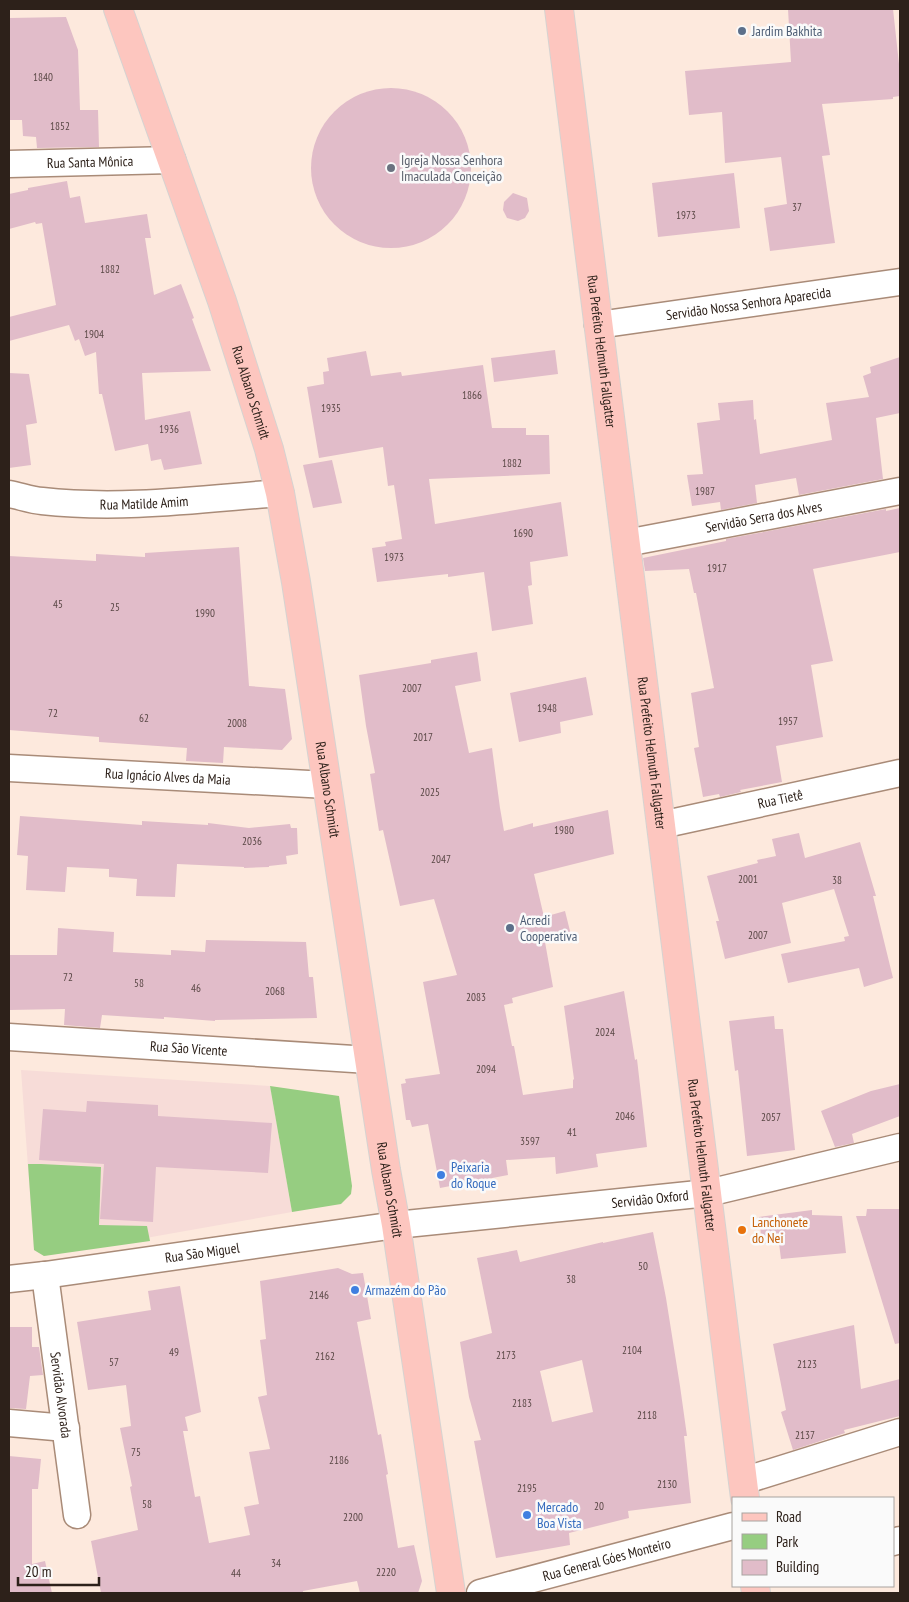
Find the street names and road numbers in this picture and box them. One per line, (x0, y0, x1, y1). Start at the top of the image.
street label: Rua Santa Mônica (47, 152, 133, 172)
street label: Rua Prefeito Helmuth Fallgatter (583, 274, 620, 429)
street label: Servidão Nossa Senhora Aparecida (665, 283, 832, 324)
street label: Rua Albano Schmidt (228, 344, 274, 442)
street label: Rua Matilde Amim (100, 492, 189, 513)
street label: Servidão Serra dos Alves (704, 497, 824, 537)
street label: Rua Prefeito Helmuth Fallgatter (634, 676, 670, 831)
street label: Rua Albano Schmidt (312, 740, 344, 839)
street label: Rua Ignácio Alves da Maia (104, 764, 231, 789)
street label: Rua Tietê (756, 785, 805, 813)
street label: Rua São Vicente (149, 1037, 228, 1060)
street label: Rua Prefeito Helmuth Fallgatter (684, 1078, 721, 1233)
street label: Rua Albano Schmidt (373, 1141, 407, 1239)
street label: Servidão Oxford (610, 1186, 689, 1212)
street label: Rua São Miguel (164, 1238, 241, 1267)
street label: Servidão Alvorada (46, 1351, 76, 1439)
street label: Rua General Góes Monteiro (541, 1534, 673, 1585)

